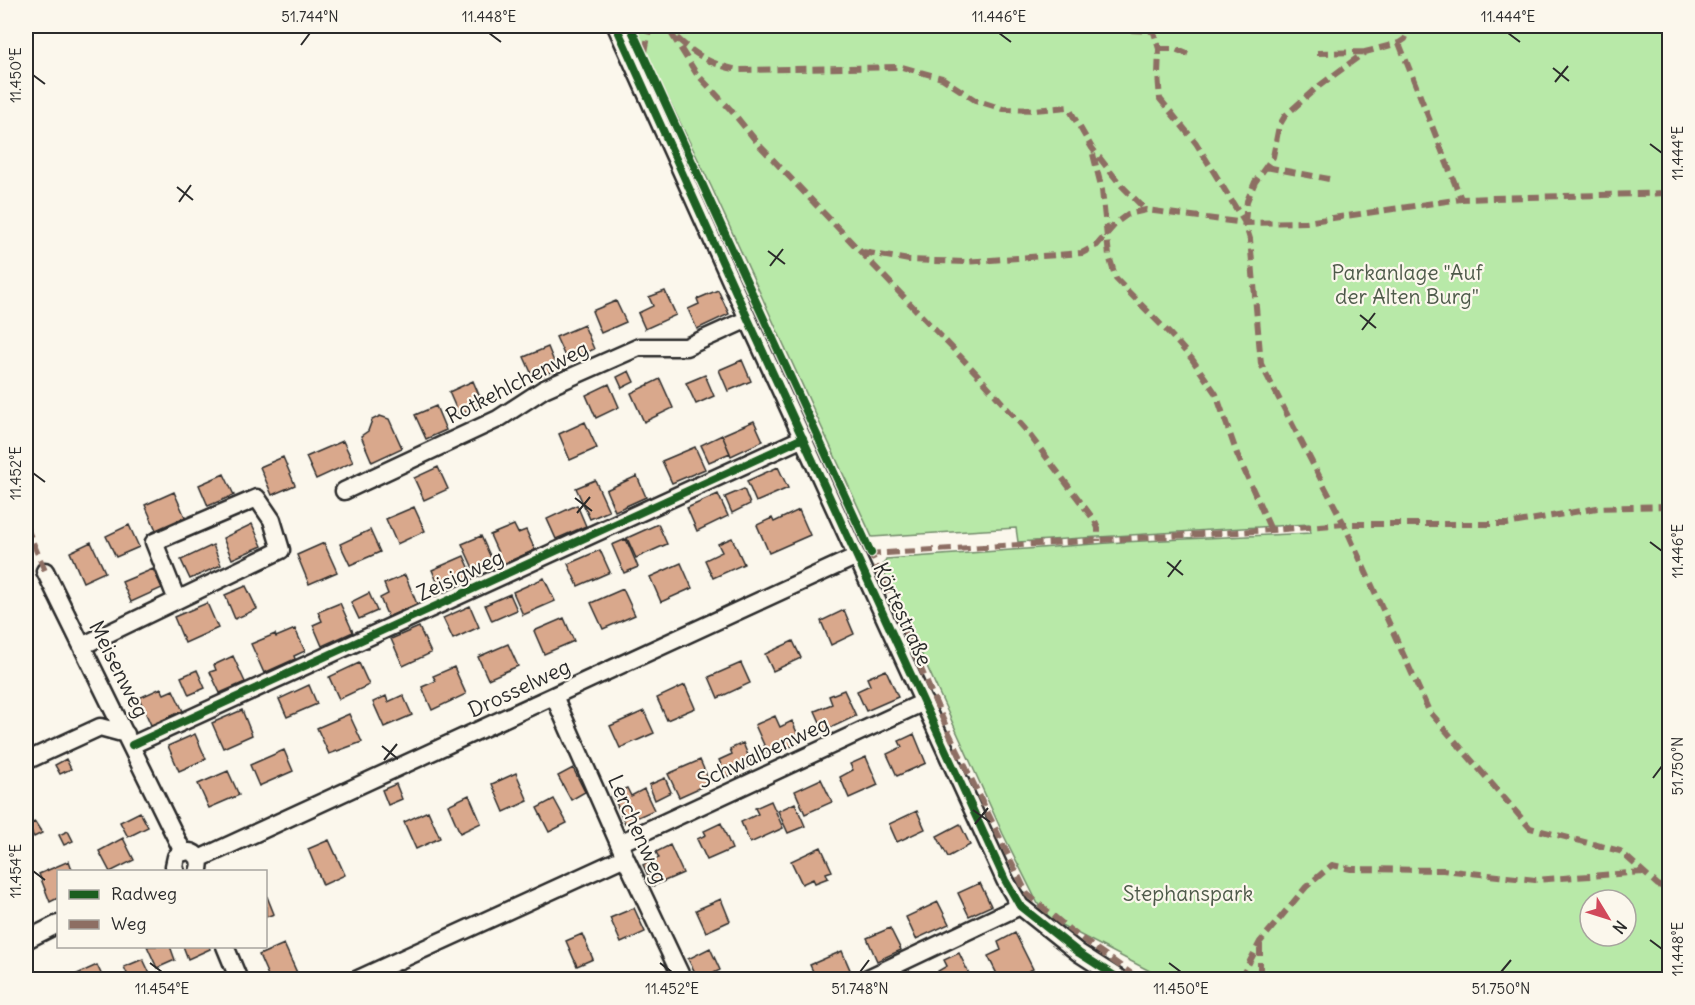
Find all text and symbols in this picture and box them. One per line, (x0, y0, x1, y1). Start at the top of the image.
text: 51.744°N (281, 7, 339, 26)
text: 11.448°E (462, 7, 516, 26)
text: 11.446°E (972, 7, 1026, 26)
text: 11.444°E (1481, 7, 1535, 26)
text: 11.450°E (6, 47, 25, 103)
text: 11.444°E (1668, 126, 1687, 180)
park label: Parkanlage "Auf der Alten Burg" (1331, 259, 1484, 310)
street label: Rotkehlchenweg (441, 334, 593, 430)
text: 11.452°E (6, 446, 25, 500)
text: 11.446°E (1668, 524, 1687, 578)
street label: Zeisigweg (412, 543, 508, 607)
street label: Körtestraße (867, 558, 939, 670)
street label: Meisenweg (83, 616, 155, 722)
street label: Drosselweg (464, 653, 574, 723)
street label: Schwalbenweg (693, 710, 833, 794)
text: 51.750°N (1668, 737, 1687, 795)
street label: Lerchenweg (602, 770, 674, 888)
text: 11.454°E (6, 844, 25, 898)
legend (57, 870, 267, 948)
park label: Stephanspark (1123, 880, 1253, 907)
text: Radweg (111, 882, 177, 905)
north arrow (1578, 888, 1638, 948)
text: Weg (111, 912, 146, 935)
text: N (1609, 917, 1631, 938)
text: 11.448°E (1668, 922, 1687, 976)
text: 11.454°E (135, 979, 189, 998)
text: 11.452°E (645, 979, 699, 998)
text: 51.748°N (831, 979, 889, 998)
text: 11.450°E (1153, 979, 1209, 998)
text: 51.750°N (1472, 979, 1530, 998)

